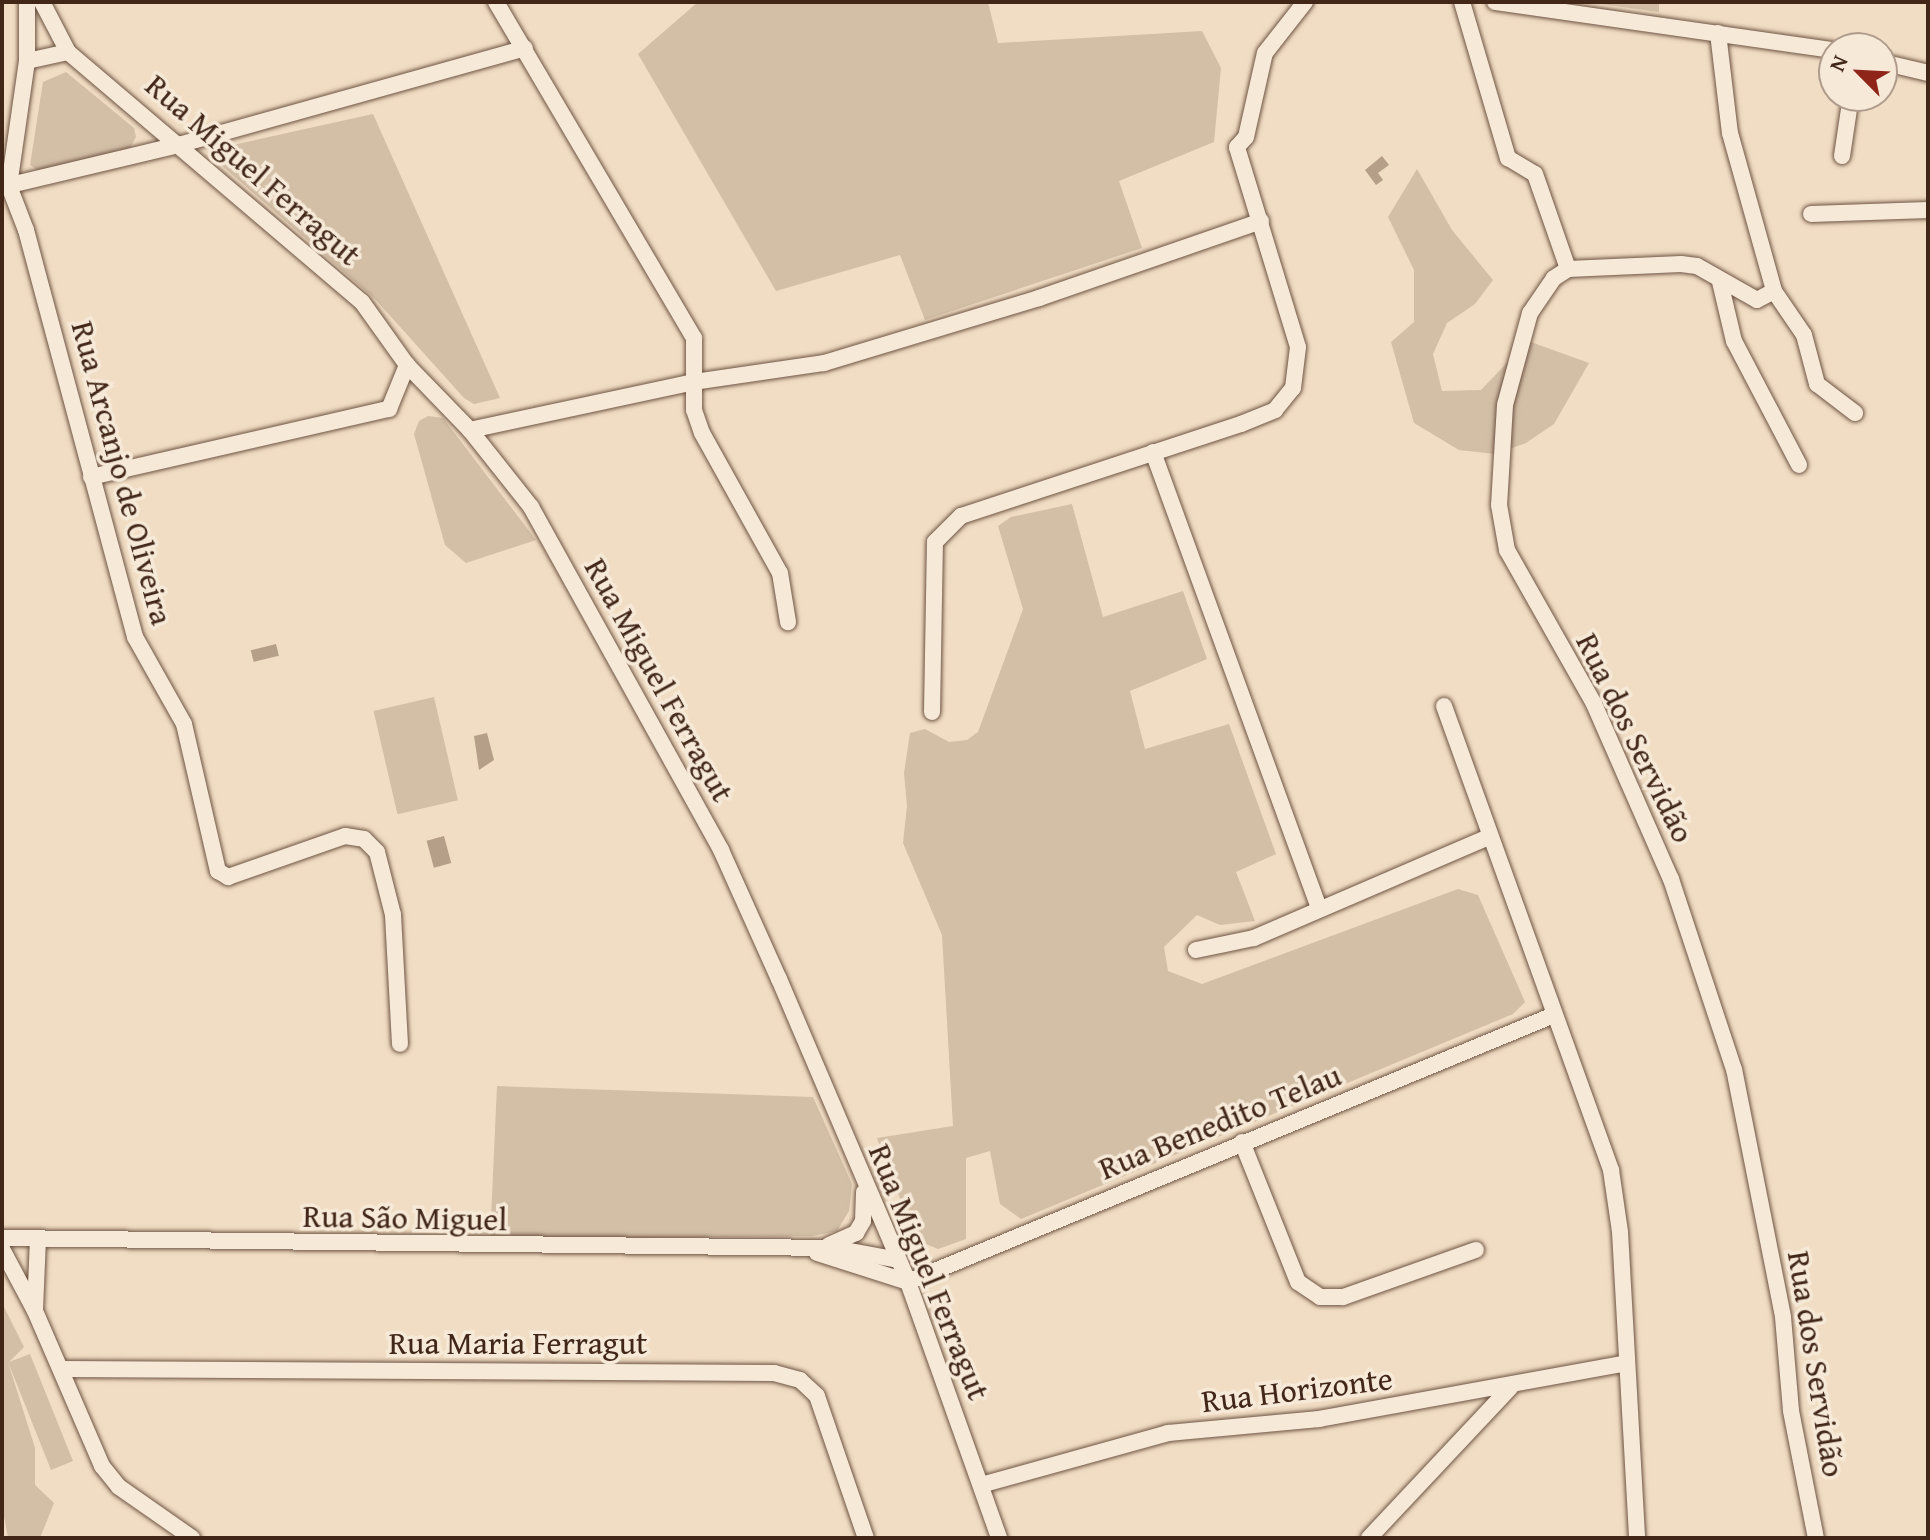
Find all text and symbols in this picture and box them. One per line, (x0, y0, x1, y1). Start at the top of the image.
north arrow (1818, 32, 1898, 112)
text: N (1820, 50, 1856, 76)
street label: Rua Miguel Ferragut (138, 66, 368, 274)
street label: Rua Arcanjo de Oliveira (63, 317, 181, 629)
street label: Rua Miguel Ferragut (576, 552, 742, 808)
street label: Rua dos Servidão (1568, 627, 1702, 849)
street label: Rua Benedito Telau (1093, 1056, 1347, 1188)
street label: Rua Miguel Ferragut (860, 1138, 998, 1406)
street label: Rua São Miguel (302, 1197, 508, 1239)
street label: Rua dos Servidão (1779, 1248, 1853, 1480)
street label: Rua Maria Ferragut (389, 1324, 647, 1362)
street label: Rua Horizonte (1199, 1359, 1395, 1421)

